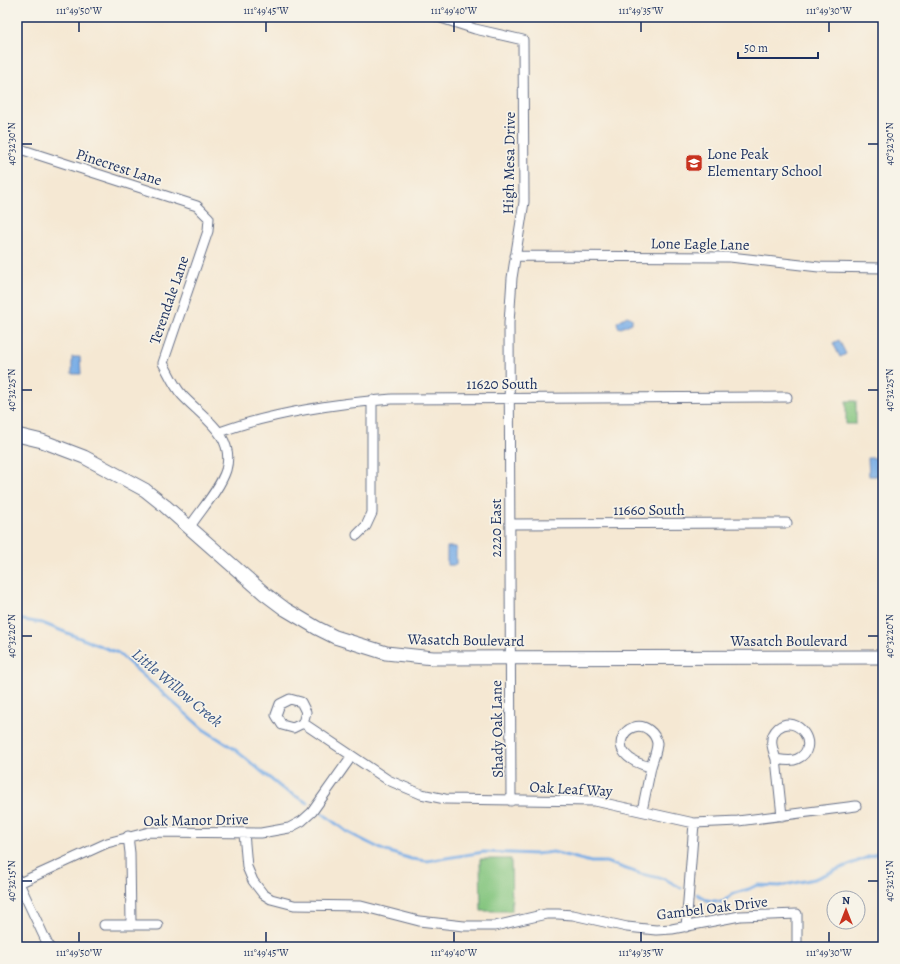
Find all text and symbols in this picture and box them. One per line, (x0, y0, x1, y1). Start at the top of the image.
text: 111°49'50"W (56, 4, 103, 17)
text: 111°49'45"W (243, 4, 289, 17)
text: 111°49'40"W (431, 4, 478, 17)
text: 111°49'35"W (619, 4, 664, 17)
text: 111°49'30"W (806, 4, 853, 17)
scale bar (738, 34, 818, 60)
text: 50 m (744, 40, 768, 56)
street label: High Mesa Drive (498, 111, 520, 215)
text: 40°32'30"N (5, 122, 18, 166)
text: 40°32'30"N (883, 122, 896, 166)
street label: Pinecrest Lane (73, 144, 165, 190)
place label: Lone Peak Elementary School (707, 144, 822, 181)
school or university icon: Lone Peak Elementary School (684, 153, 704, 173)
street label: Lone Eagle Lane (650, 233, 750, 255)
street label: Terendale Lane (144, 253, 194, 347)
text: 40°32'25"N (5, 369, 18, 411)
text: 40°32'25"N (883, 369, 896, 411)
street label: 11620 South (466, 374, 538, 394)
street label: 2220 East (486, 499, 506, 557)
street label: 11660 South (613, 500, 685, 520)
text: 40°32'20"N (5, 614, 18, 658)
text: 40°32'20"N (883, 614, 896, 658)
street label: Wasatch Boulevard (406, 629, 526, 651)
street label: Wasatch Boulevard (730, 631, 848, 651)
water label: Little Willow Creek (127, 644, 227, 732)
street label: Shady Oak Lane (486, 680, 508, 778)
street label: Oak Leaf Way (529, 777, 613, 801)
street label: Oak Manor Drive (143, 809, 249, 831)
text: 40°32'15"N (5, 860, 18, 902)
text: 40°32'15"N (883, 860, 896, 902)
north arrow (826, 890, 866, 930)
street label: Gambel Oak Drive (655, 891, 769, 925)
text: N (842, 893, 850, 908)
text: 111°49'50"W (56, 946, 103, 959)
text: 111°49'45"W (243, 946, 289, 959)
text: 111°49'40"W (431, 946, 478, 959)
text: 111°49'35"W (619, 946, 664, 959)
text: 111°49'30"W (806, 946, 853, 959)

